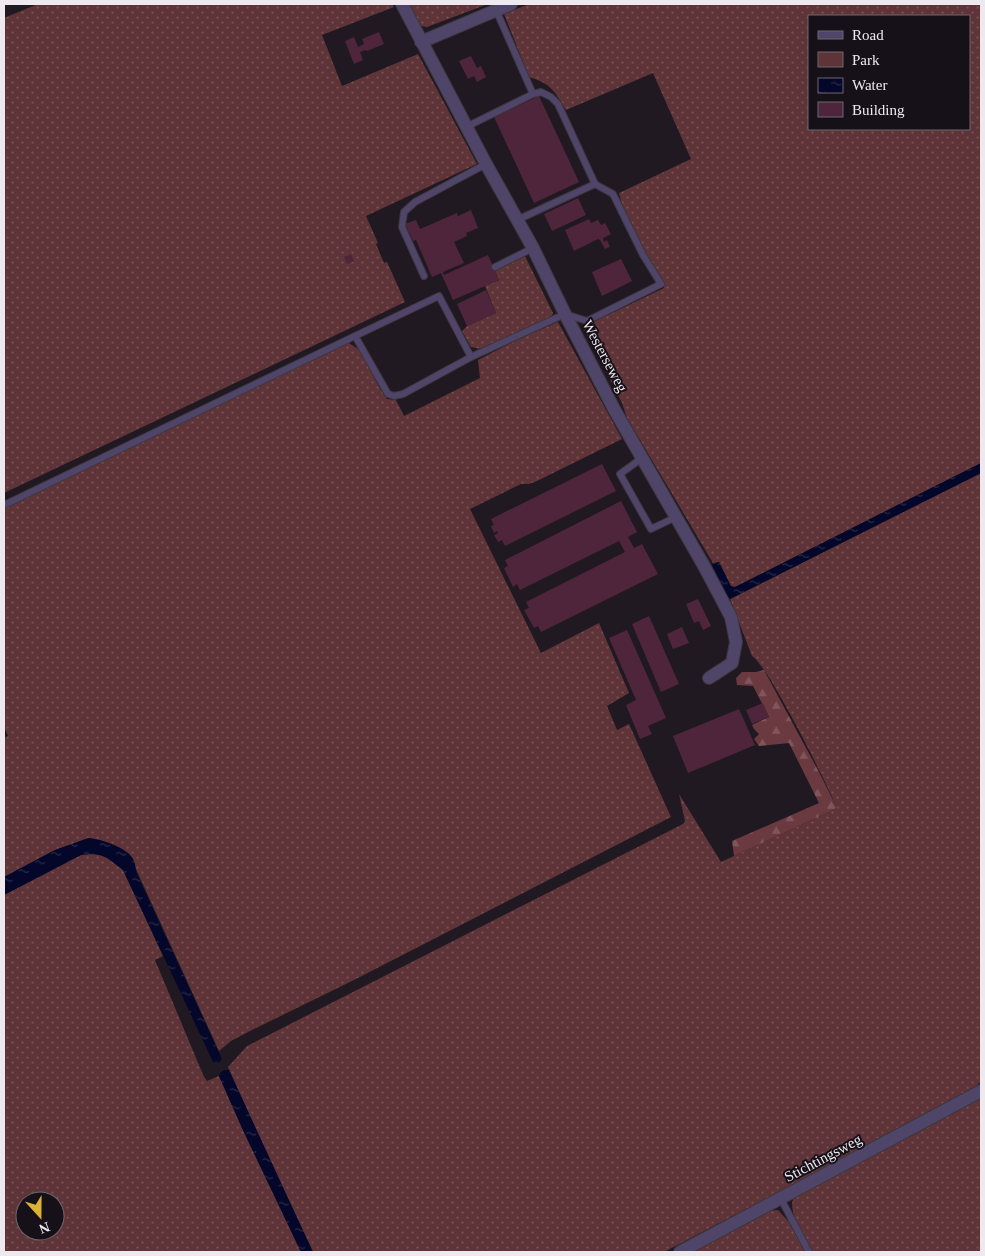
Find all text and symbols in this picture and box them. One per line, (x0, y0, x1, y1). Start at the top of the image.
legend (808, 15, 970, 130)
text: Road (852, 27, 884, 43)
text: Park (852, 52, 880, 68)
text: Water (852, 77, 887, 93)
text: Building (852, 102, 905, 118)
street label: Westerseweg (579, 317, 631, 395)
street label: Stichtingsweg (782, 1131, 865, 1185)
north arrow (15, 1191, 65, 1241)
text: N (37, 1219, 52, 1236)

